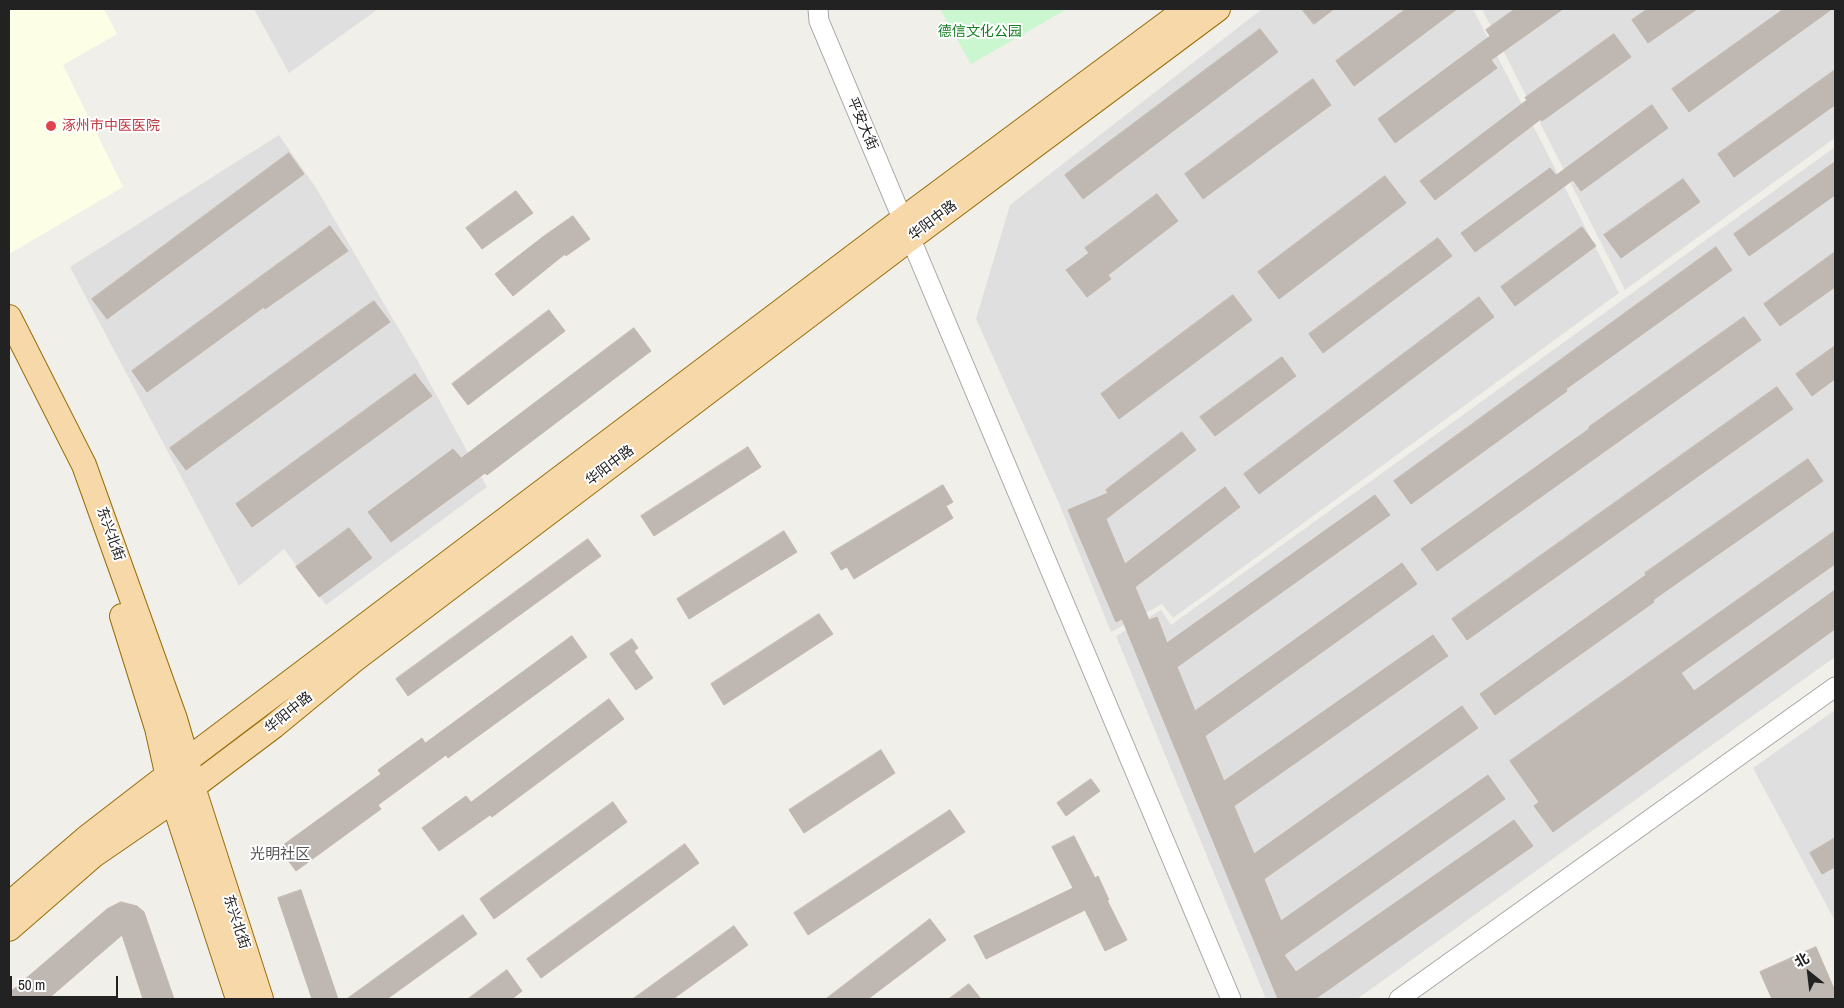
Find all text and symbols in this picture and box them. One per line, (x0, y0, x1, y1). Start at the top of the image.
park label: 德信文化公园 (938, 24, 1022, 40)
street label: 平安大街 (843, 95, 881, 153)
place label: 涿州市中医医院 (62, 118, 160, 134)
marker: 涿州市中医医院 (44, 119, 58, 133)
street label: 华阳中路 (906, 197, 960, 245)
street label: 华阳中路 (583, 442, 637, 490)
street label: 东兴北街 (93, 505, 127, 563)
street label: 华阳中路 (262, 689, 316, 737)
district label: 光明社区 (250, 846, 310, 864)
street label: 东兴北街 (219, 893, 253, 951)
north arrow (1784, 948, 1834, 998)
text: 北 (1791, 949, 1812, 971)
scale bar (12, 966, 120, 998)
text: 50 m (18, 974, 45, 995)

